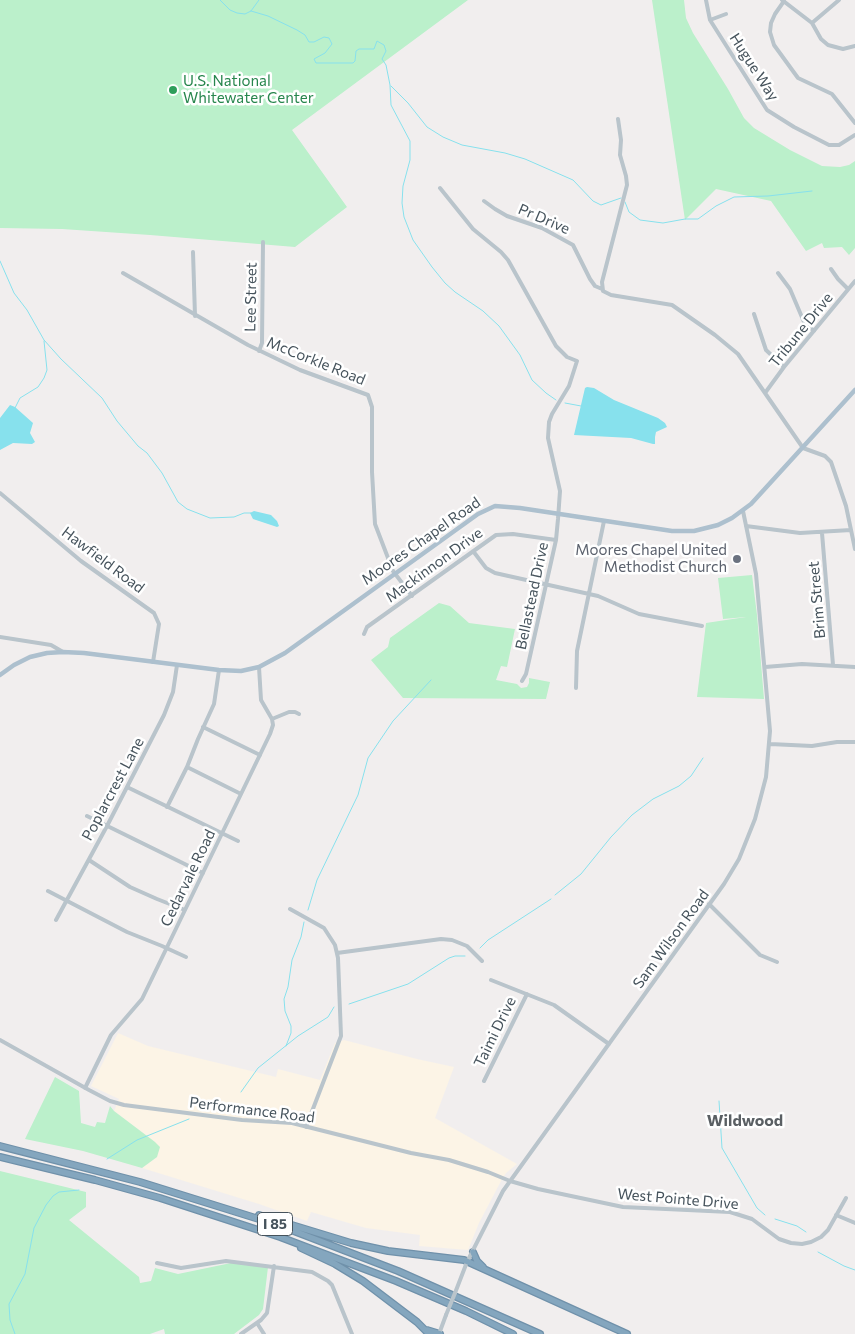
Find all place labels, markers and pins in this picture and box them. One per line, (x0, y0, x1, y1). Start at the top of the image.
place label: U.S. National Whitewater Center (183, 72, 314, 107)
marker: U.S. National Whitewater Center (167, 84, 179, 96)
place label: Moores Chapel United Methodist Church (575, 541, 727, 576)
marker: Moores Chapel United Methodist Church (731, 553, 743, 565)

